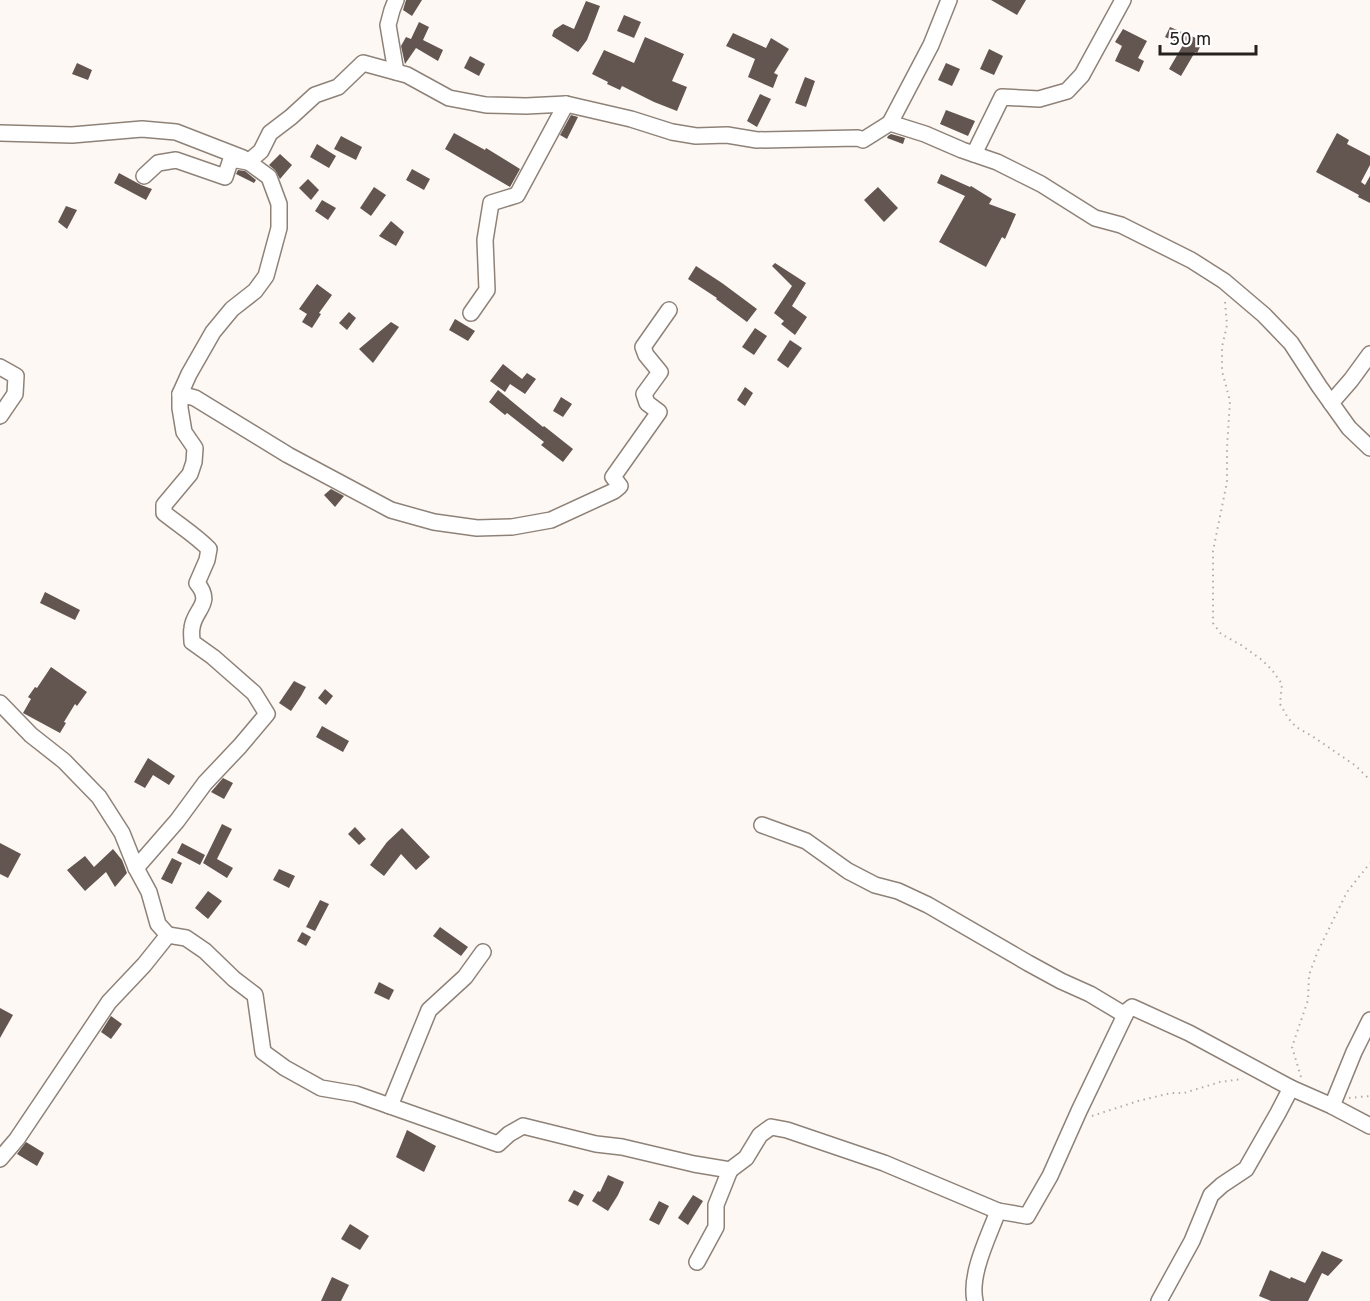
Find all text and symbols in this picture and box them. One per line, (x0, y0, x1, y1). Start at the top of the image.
scale bar (1160, 18, 1256, 56)
text: 50 m (1169, 29, 1211, 52)

